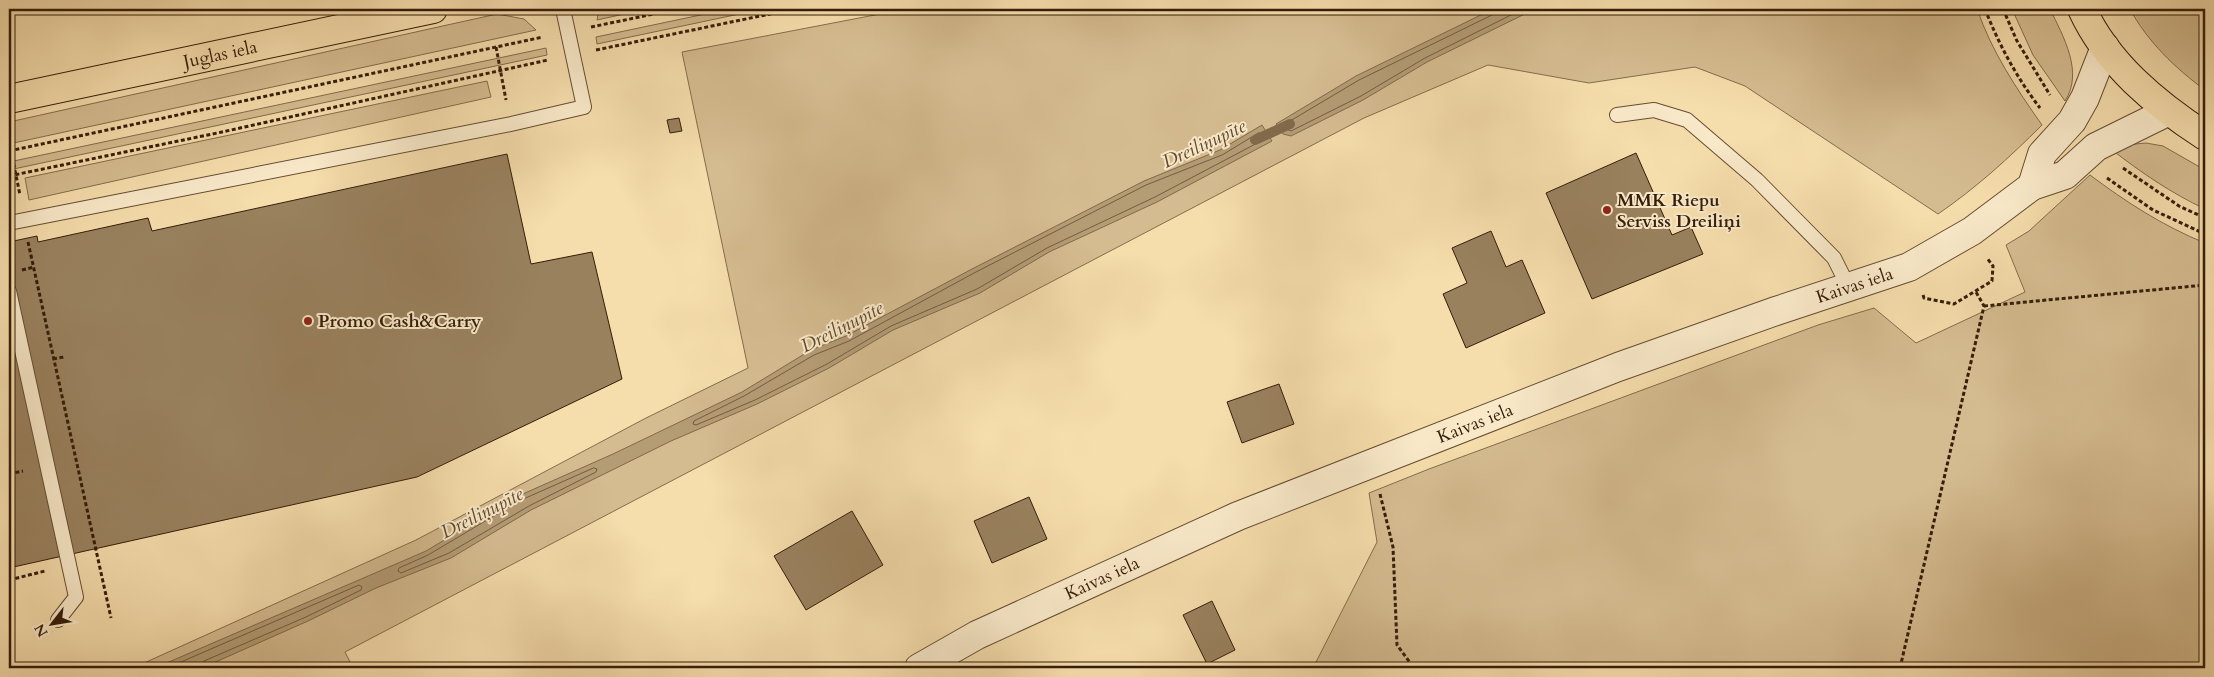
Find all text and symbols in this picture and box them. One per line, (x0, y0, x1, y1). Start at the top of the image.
street label: Juglas iela (178, 34, 260, 75)
water label: Dreiliņupīte (1158, 113, 1251, 175)
place label: MMK Riepu Serviss Dreiliņi (1617, 188, 1741, 234)
marker: MMK Riepu Serviss Dreiliņi (1601, 204, 1613, 216)
street label: Kaivas iela (1813, 261, 1896, 309)
water label: Dreiliņupīte (796, 295, 888, 359)
place label: Promo Cash&Carry (318, 309, 482, 334)
marker: Promo Cash&Carry (302, 315, 314, 327)
street label: Kaivas iela (1433, 397, 1517, 449)
water label: Dreiliņupīte (436, 481, 528, 545)
street label: Kaivas iela (1060, 550, 1144, 606)
north arrow (28, 600, 78, 650)
text: N (30, 620, 53, 641)

